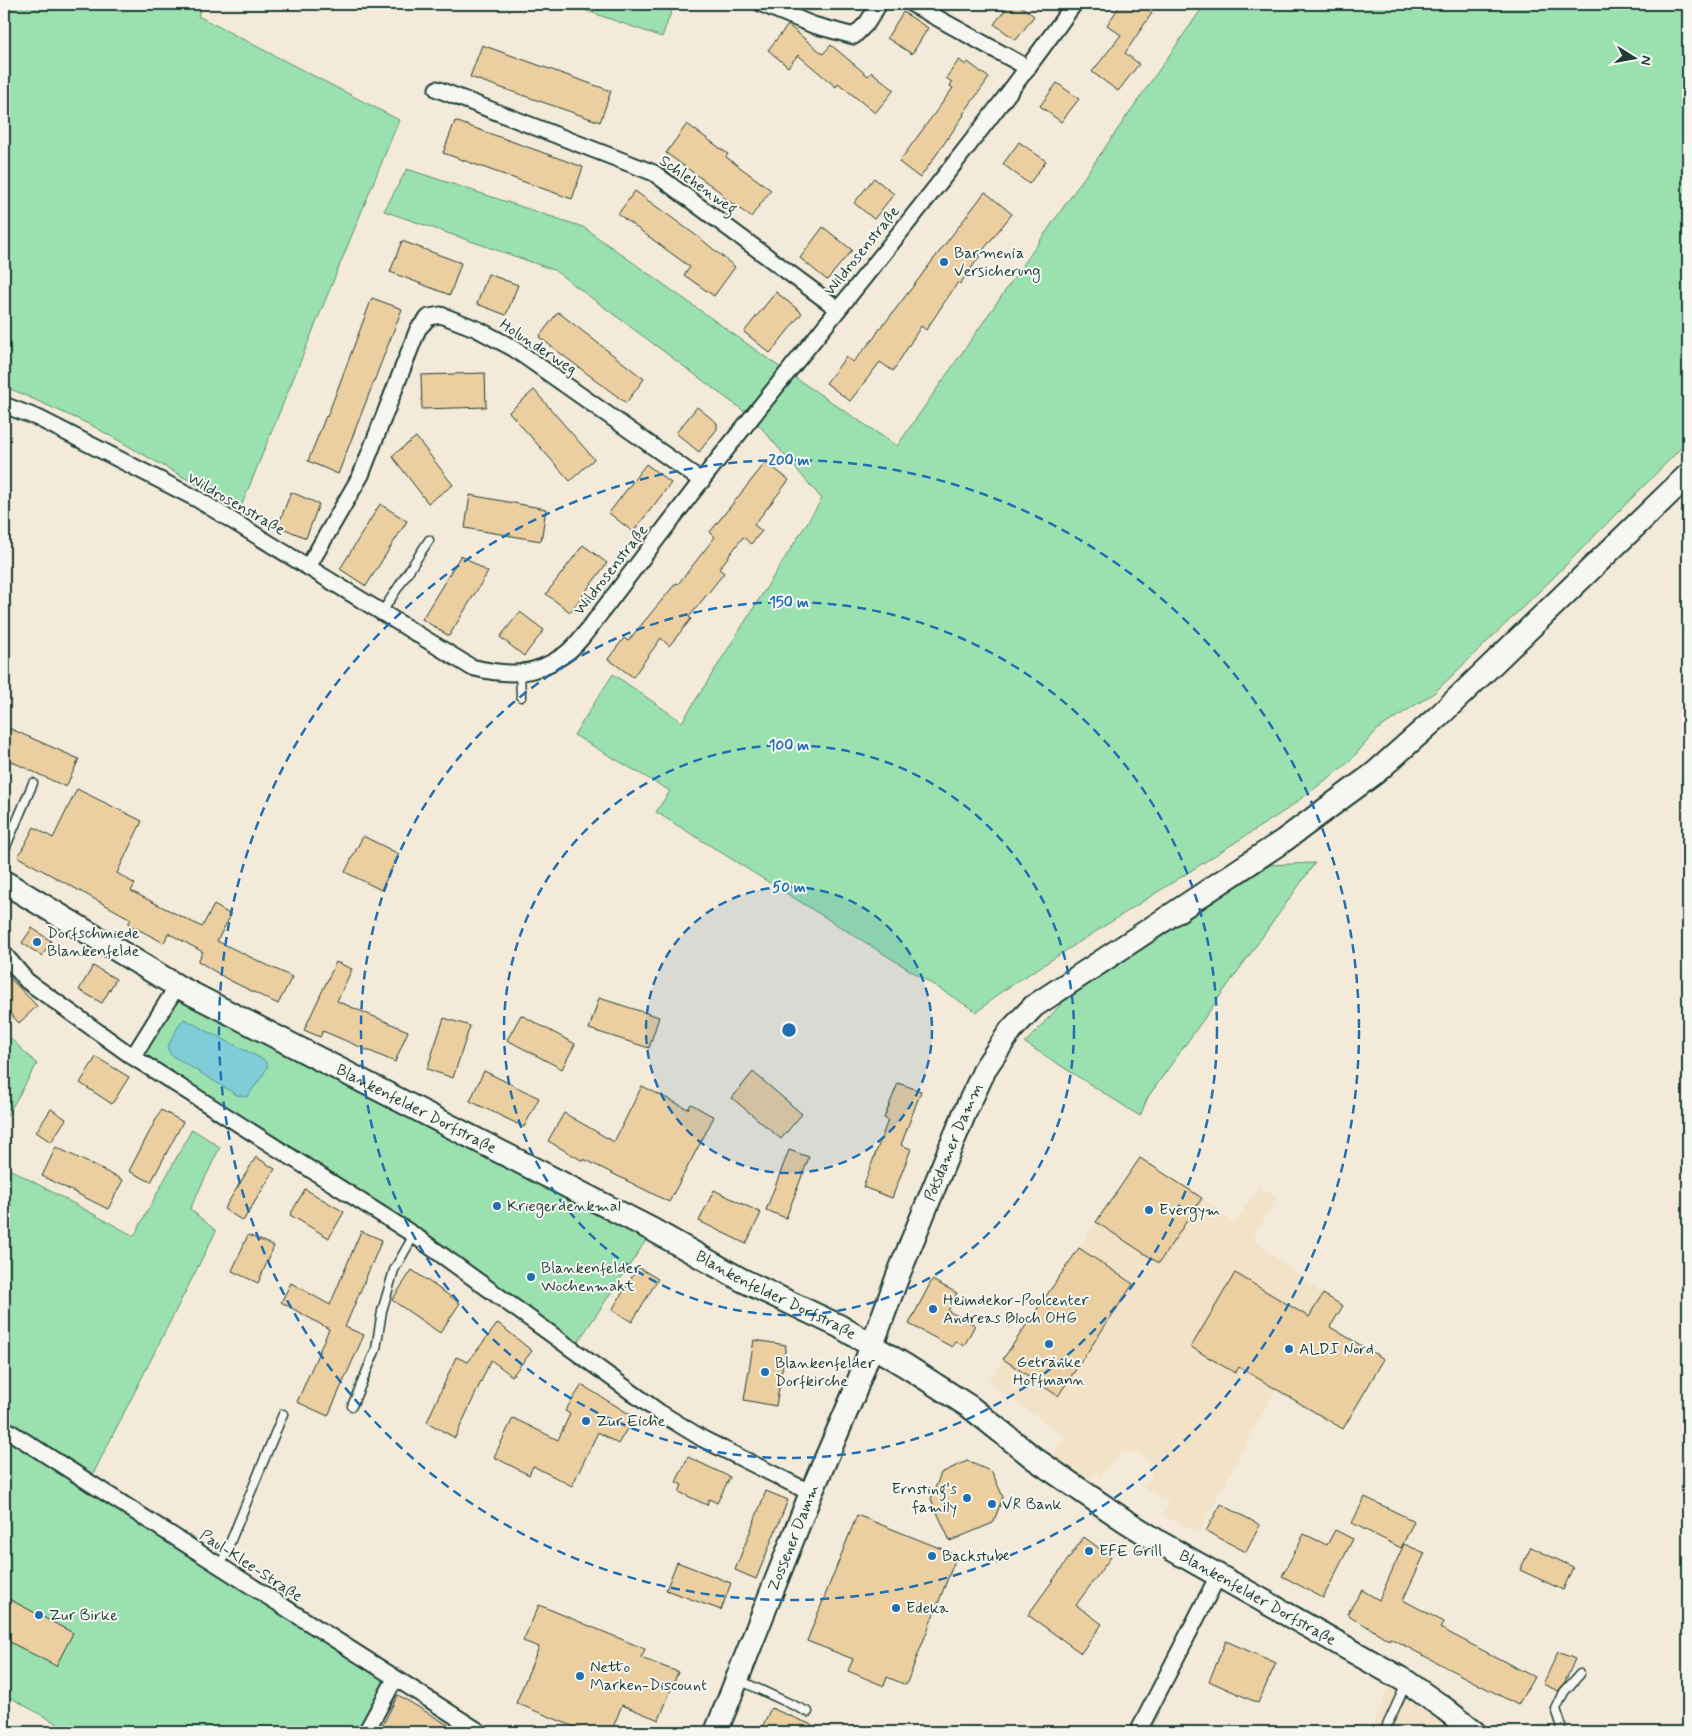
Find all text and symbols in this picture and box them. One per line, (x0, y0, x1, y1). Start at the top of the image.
north arrow (1610, 32, 1660, 82)
text: N (1636, 54, 1656, 67)
street label: Schlehenweg (654, 150, 741, 220)
street label: Wildrosenstraße (819, 202, 905, 300)
place label: Barmenia Versicherung (954, 243, 1041, 283)
marker: Barmenia Versicherung (938, 256, 950, 268)
street label: Holunderweg (495, 314, 581, 380)
text: 200 m (769, 451, 810, 471)
street label: Wildrosenstraße (183, 467, 289, 541)
street label: Wildrosenstraße (569, 520, 653, 620)
text: 150 m (769, 593, 809, 613)
text: 100 m (769, 736, 809, 756)
text: 50 m (772, 878, 806, 898)
place label: Dorfschmiede Blankenfelde (47, 923, 140, 962)
marker: Dorfschmiede Blankenfelde (31, 936, 43, 948)
centre of rings (780, 1021, 798, 1039)
street label: Blankenfelder Dorfstraße (333, 1059, 500, 1159)
street label: Potsdamer Damm (919, 1079, 988, 1204)
place label: Kriegerdenkmal (507, 1196, 621, 1218)
marker: Kriegerdenkmal (491, 1200, 503, 1212)
place label: Evergym (1159, 1200, 1220, 1222)
marker: Evergym (1143, 1204, 1155, 1216)
street label: Blankenfelder Dorfstraße (692, 1246, 860, 1345)
place label: Blankenfelder Wochenmakt (541, 1258, 641, 1297)
marker: Blankenfelder Wochenmakt (525, 1271, 537, 1283)
place label: Heimdekor-Poolcenter Andreas Bloch OHG (943, 1290, 1089, 1329)
marker: Heimdekor-Poolcenter Andreas Bloch OHG (927, 1303, 939, 1315)
marker: Getränke Hoffmann (1043, 1338, 1055, 1350)
place label: ALDI Nord (1299, 1339, 1374, 1360)
marker: ALDI Nord (1283, 1343, 1295, 1355)
place label: Getränke Hoffmann (1013, 1352, 1085, 1391)
place label: Blankenfelder Dorfkirche (775, 1353, 875, 1392)
marker: Blankenfelder Dorfkirche (759, 1366, 771, 1378)
place label: Zur Eiche (596, 1411, 665, 1432)
marker: Zur Eiche (580, 1415, 592, 1427)
place label: Ernsting's family (892, 1479, 957, 1518)
street label: Zossener Damm (762, 1481, 824, 1595)
marker: Ernsting's family (961, 1492, 973, 1504)
place label: VR Bank (1002, 1494, 1062, 1515)
marker: VR Bank (986, 1498, 998, 1510)
street label: Paul-Klee-Straße (196, 1525, 307, 1607)
place label: EFE Grill (1099, 1541, 1162, 1562)
marker: EFE Grill (1083, 1545, 1095, 1557)
street label: Blankenfelder Dorfstraße (1175, 1545, 1340, 1650)
place label: Backstube (942, 1546, 1010, 1567)
marker: Backstube (926, 1550, 938, 1562)
place label: Edeka (906, 1598, 949, 1619)
marker: Edeka (890, 1602, 902, 1614)
place label: Zur Birke (49, 1605, 118, 1626)
marker: Zur Birke (33, 1609, 45, 1621)
place label: Netto Marken-Discount (590, 1657, 707, 1696)
marker: Netto Marken-Discount (574, 1670, 586, 1682)

